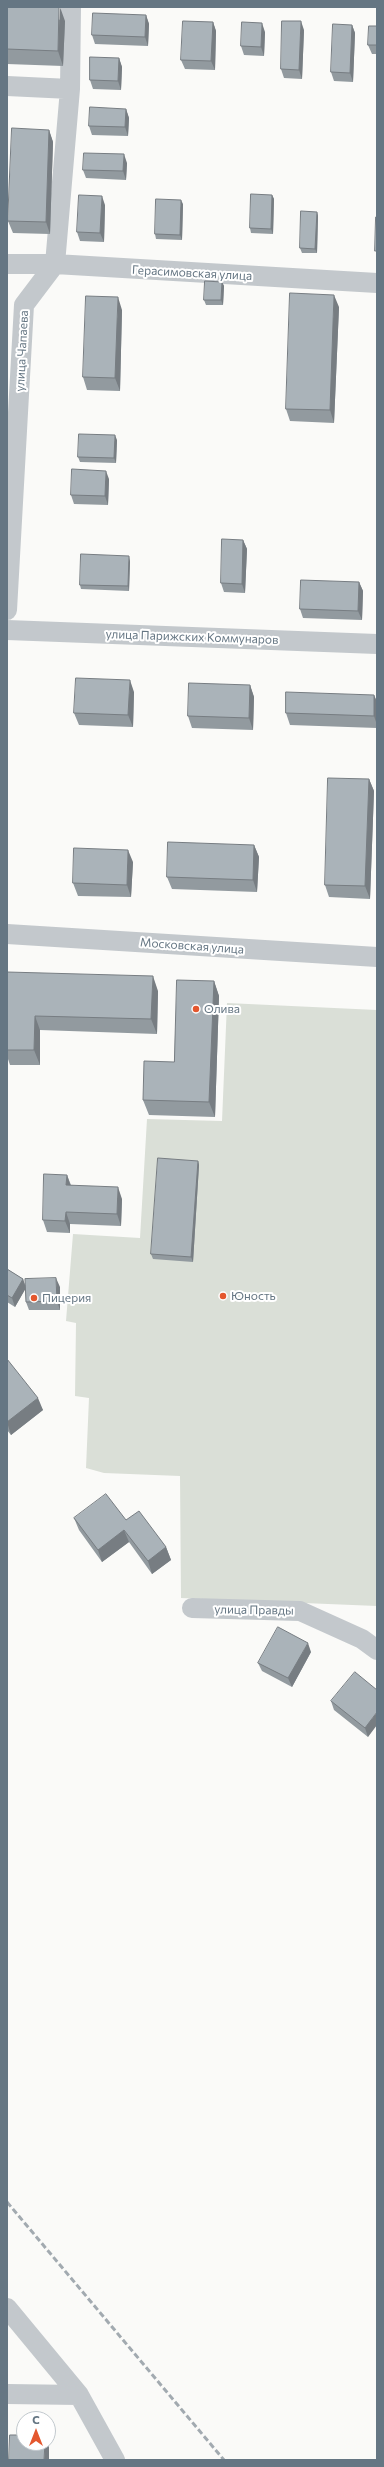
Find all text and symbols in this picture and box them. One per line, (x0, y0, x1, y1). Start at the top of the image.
street label: Герасимовская улица (132, 263, 252, 283)
street label: улица Чапаева (13, 310, 31, 392)
street label: улица Парижских Коммунаров (105, 627, 279, 647)
street label: Московская улица (140, 935, 244, 957)
place label: Олива (204, 1002, 240, 1016)
marker: Олива (191, 1004, 201, 1014)
place label: Юность (231, 1289, 276, 1303)
place label: Пицерия (42, 1291, 91, 1305)
marker: Юность (218, 1291, 228, 1301)
marker: Пицерия (29, 1293, 39, 1303)
street label: улица Правды (214, 1602, 294, 1618)
north arrow (16, 2411, 56, 2451)
text: С (32, 2413, 40, 2426)

